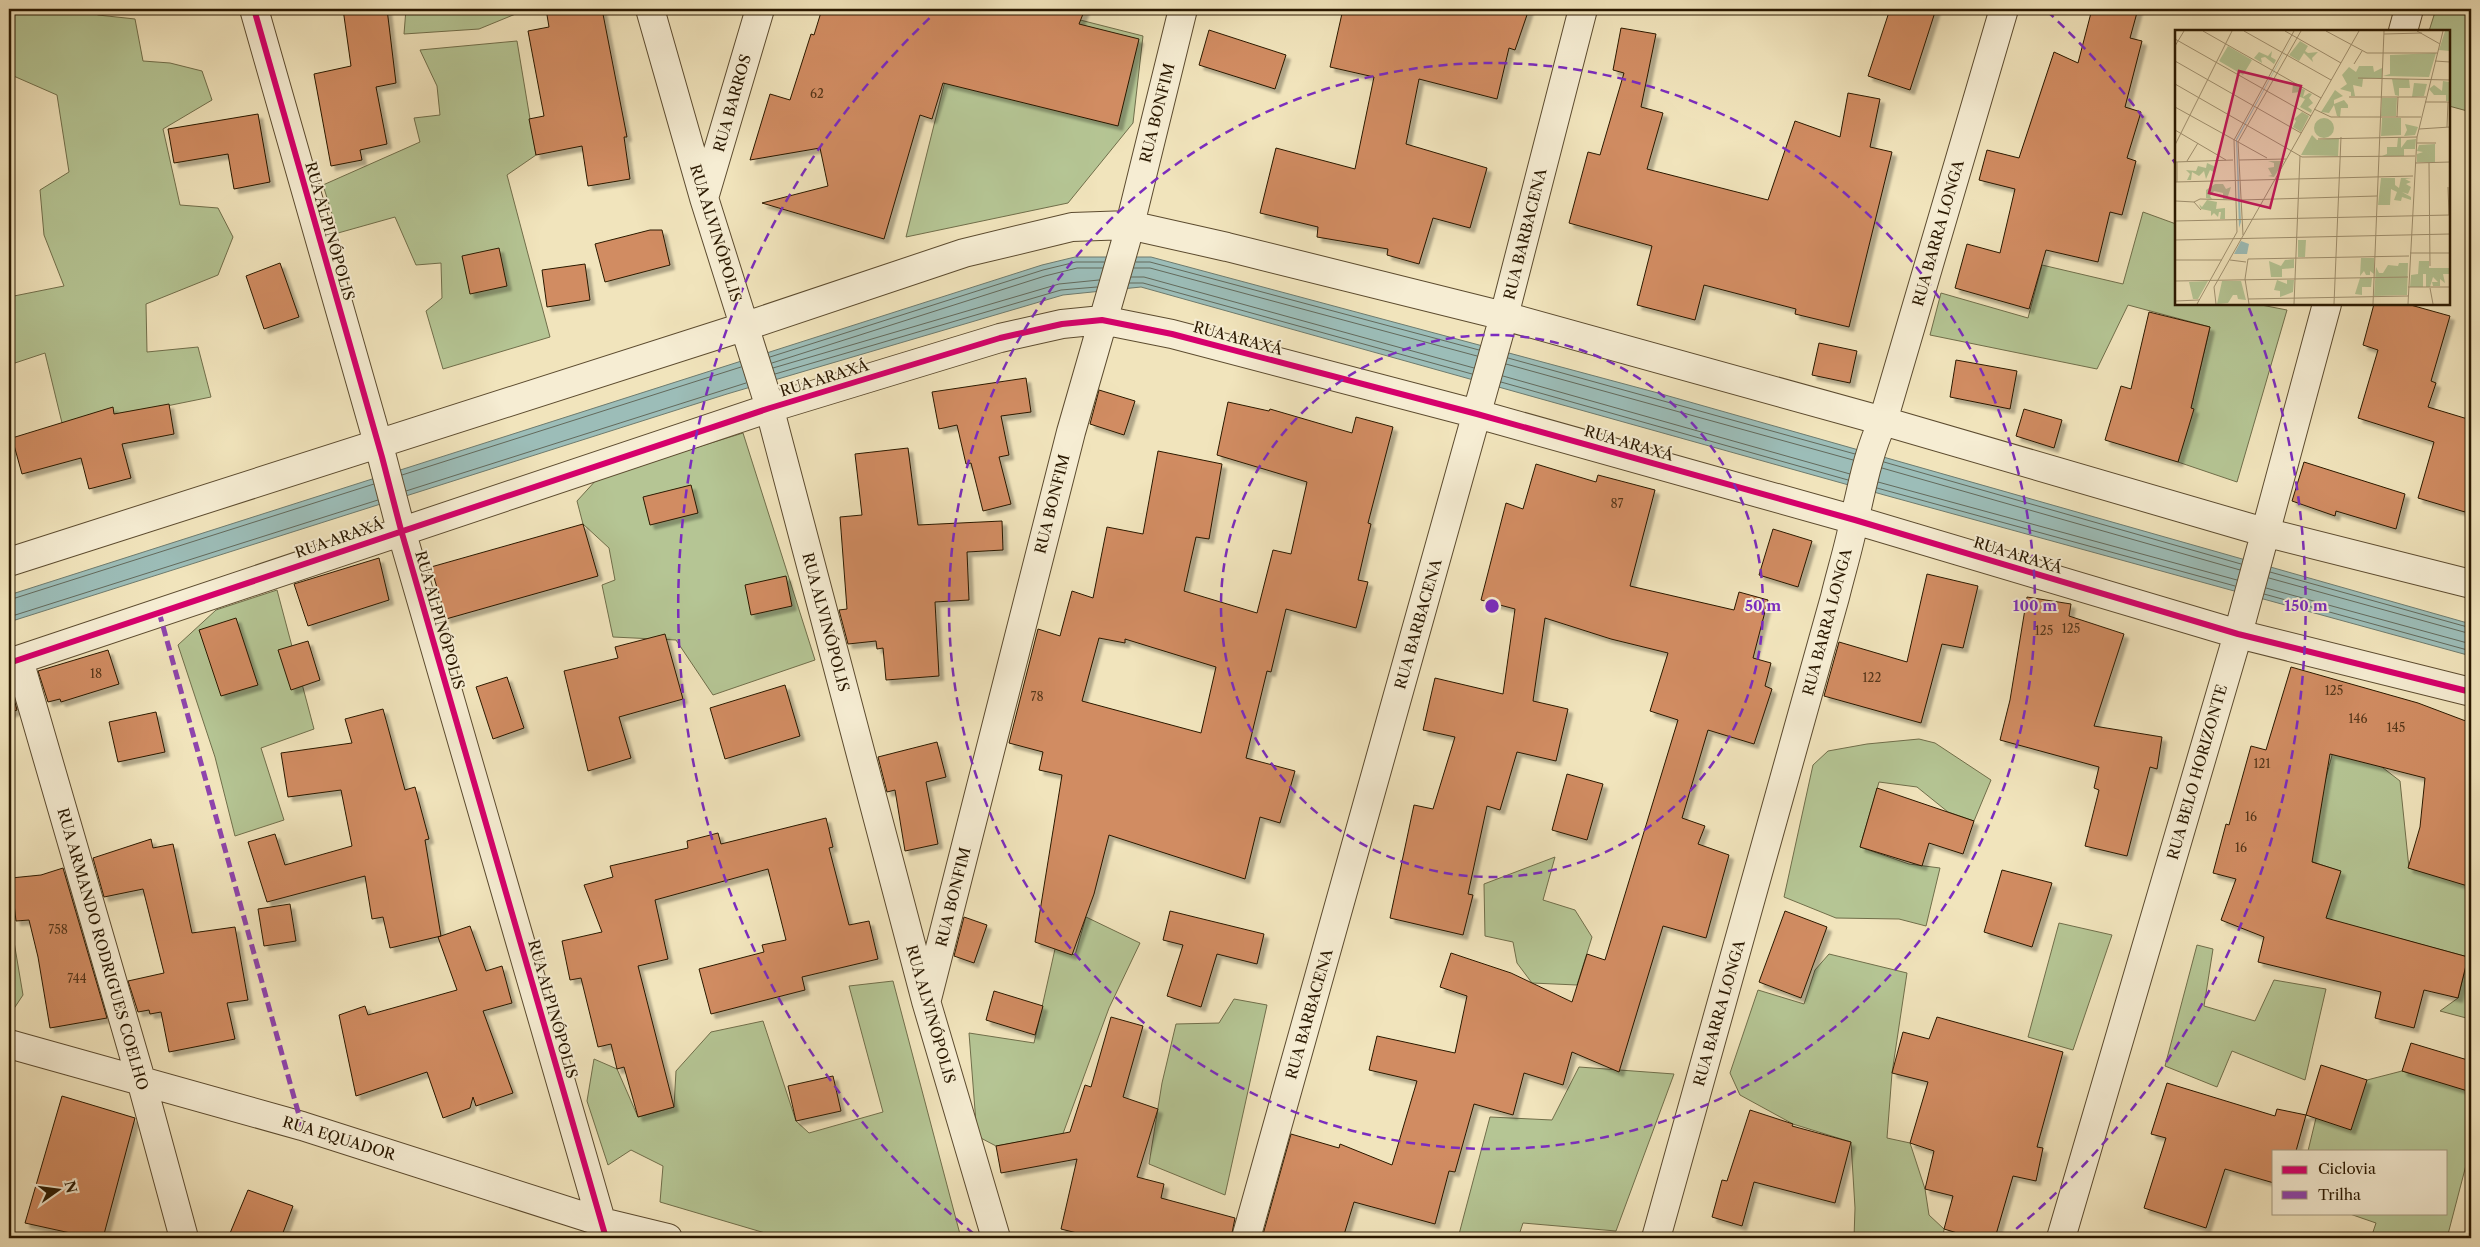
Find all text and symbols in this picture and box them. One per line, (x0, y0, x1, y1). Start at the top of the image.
inset map (2175, 30, 2450, 305)
street label: RUA BARROS (709, 52, 755, 154)
street label: RUA BONFIM (1135, 61, 1179, 165)
house number: 62 (810, 86, 824, 101)
street label: RUA BARRA LONGA (1908, 157, 1968, 308)
street label: RUA ALPINÓPOLIS (301, 159, 359, 303)
street label: RUA ALVINÓPOLIS (686, 162, 746, 304)
street label: RUA BARBACENA (1499, 165, 1551, 302)
street label: RUA ARAXÁ (1191, 317, 1286, 359)
street label: RUA ARAXÁ (777, 355, 872, 401)
street label: RUA ARAXÁ (1582, 421, 1677, 465)
street label: RUA BONFIM (1030, 452, 1074, 556)
house number: 87 (1610, 496, 1624, 511)
street label: RUA ARAXÁ (292, 514, 386, 562)
street label: RUA ARAXÁ (1971, 532, 2066, 578)
street label: RUA BARRA LONGA (1798, 546, 1856, 698)
street label: RUA ALPINÓPOLIS (411, 548, 469, 692)
street label: RUA ALVINÓPOLIS (798, 550, 854, 694)
street label: RUA BARBACENA (1390, 556, 1446, 691)
text: 50 m (1745, 596, 1781, 615)
text: 100 m (2013, 596, 2057, 615)
text: 150 m (2284, 596, 2328, 615)
centre of rings (1483, 597, 1501, 615)
house number: 125 (2062, 621, 2080, 636)
house number: 125 (2035, 623, 2053, 638)
house number: 18 (90, 666, 102, 681)
house number: 122 (1863, 670, 1882, 685)
street label: RUA BELO HORIZONTE (2163, 682, 2231, 862)
house number: 125 (2325, 683, 2343, 698)
house number: 78 (1030, 689, 1044, 704)
house number: 146 (2348, 711, 2368, 726)
house number: 145 (2387, 720, 2405, 735)
house number: 121 (2254, 756, 2271, 771)
street label: RUA ARMANDO RODRIGUES COELHO (54, 806, 152, 1092)
house number: 16 (2245, 809, 2257, 824)
house number: 16 (2235, 840, 2247, 855)
street label: RUA BONFIM (931, 845, 975, 949)
house number: 758 (48, 922, 68, 937)
street label: RUA ALPINÓPOLIS (524, 937, 582, 1081)
street label: RUA BARRA LONGA (1689, 937, 1749, 1088)
street label: RUA ALVINÓPOLIS (902, 943, 960, 1085)
street label: RUA BARBACENA (1281, 946, 1337, 1081)
house number: 744 (67, 971, 87, 986)
street label: RUA EQUADOR (280, 1112, 399, 1164)
legend (2272, 1150, 2448, 1214)
text: Ciclovia (2318, 1159, 2376, 1178)
north arrow (32, 1164, 82, 1214)
text: N (60, 1179, 81, 1195)
text: Trilha (2318, 1185, 2361, 1204)

